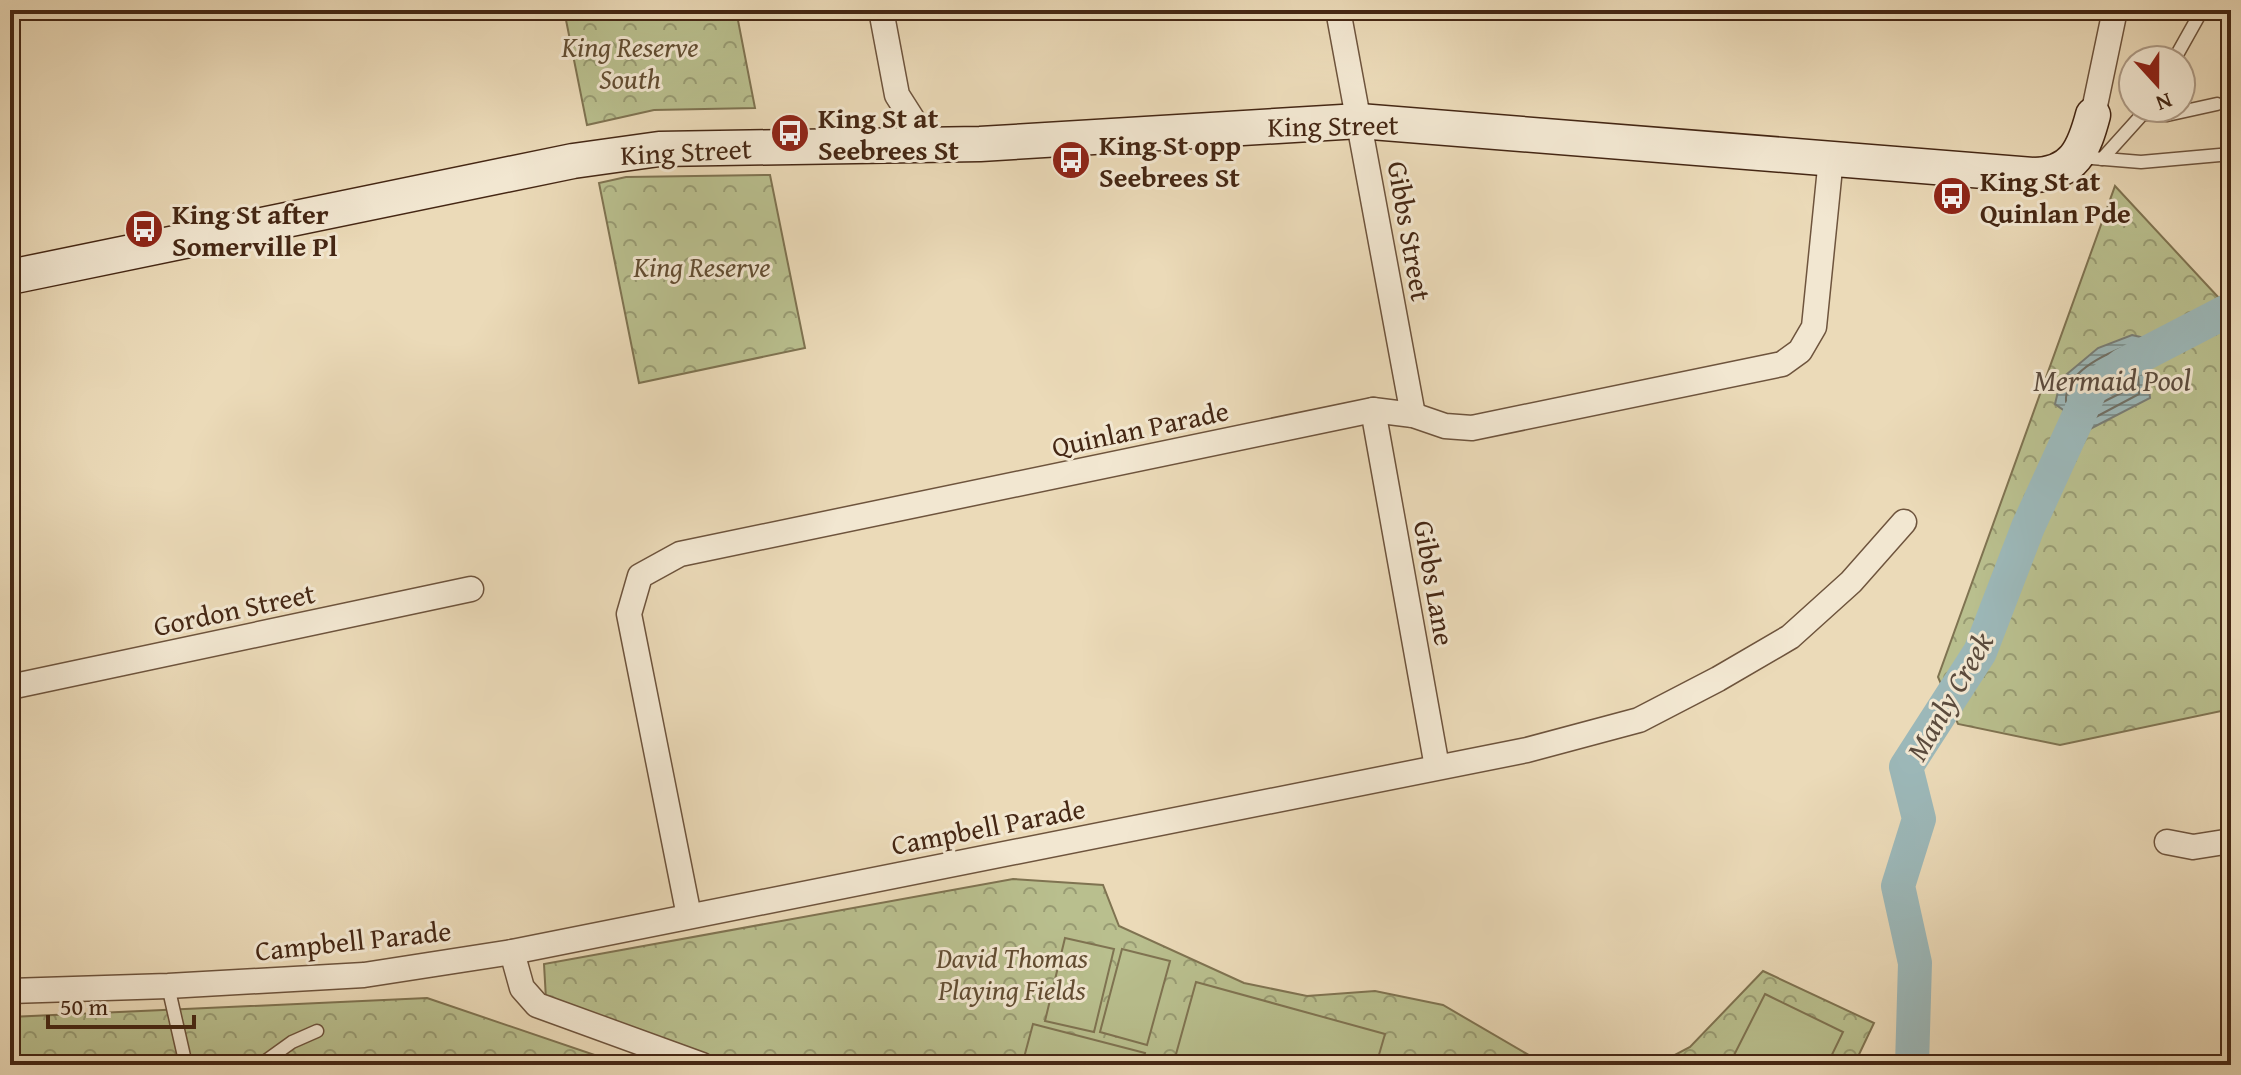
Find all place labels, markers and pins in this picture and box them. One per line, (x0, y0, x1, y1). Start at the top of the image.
place label: King St at Seebrees St (818, 97, 959, 170)
bus stop icon: King St at Seebrees St (769, 112, 811, 154)
place label: King St opp Seebrees St (1099, 124, 1241, 197)
bus stop icon: King St opp Seebrees St (1050, 139, 1092, 181)
place label: King St at Quinlan Pde (1980, 160, 2131, 233)
bus stop icon: King St at Quinlan Pde (1931, 175, 1973, 217)
place label: King St after Somerville Pl (172, 193, 338, 266)
bus stop icon: King St after Somerville Pl (123, 208, 165, 250)

